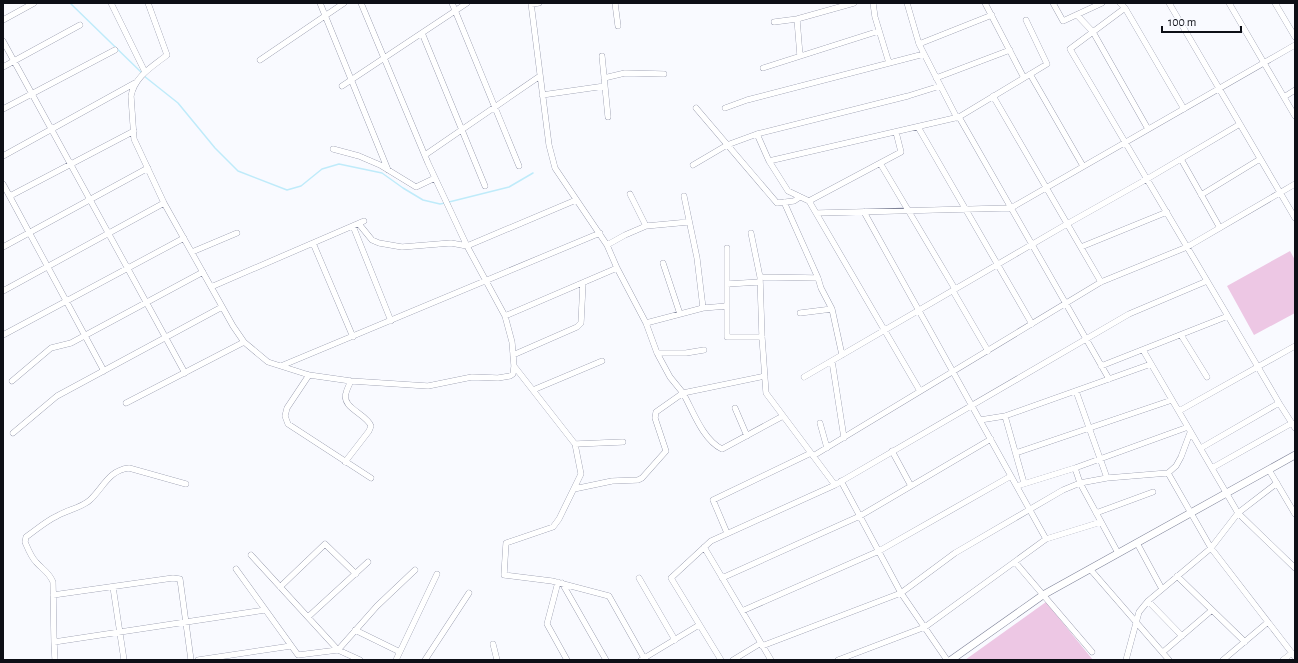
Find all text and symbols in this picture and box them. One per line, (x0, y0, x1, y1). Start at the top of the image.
scale bar (1162, 8, 1241, 34)
text: 100 m (1168, 16, 1196, 28)

